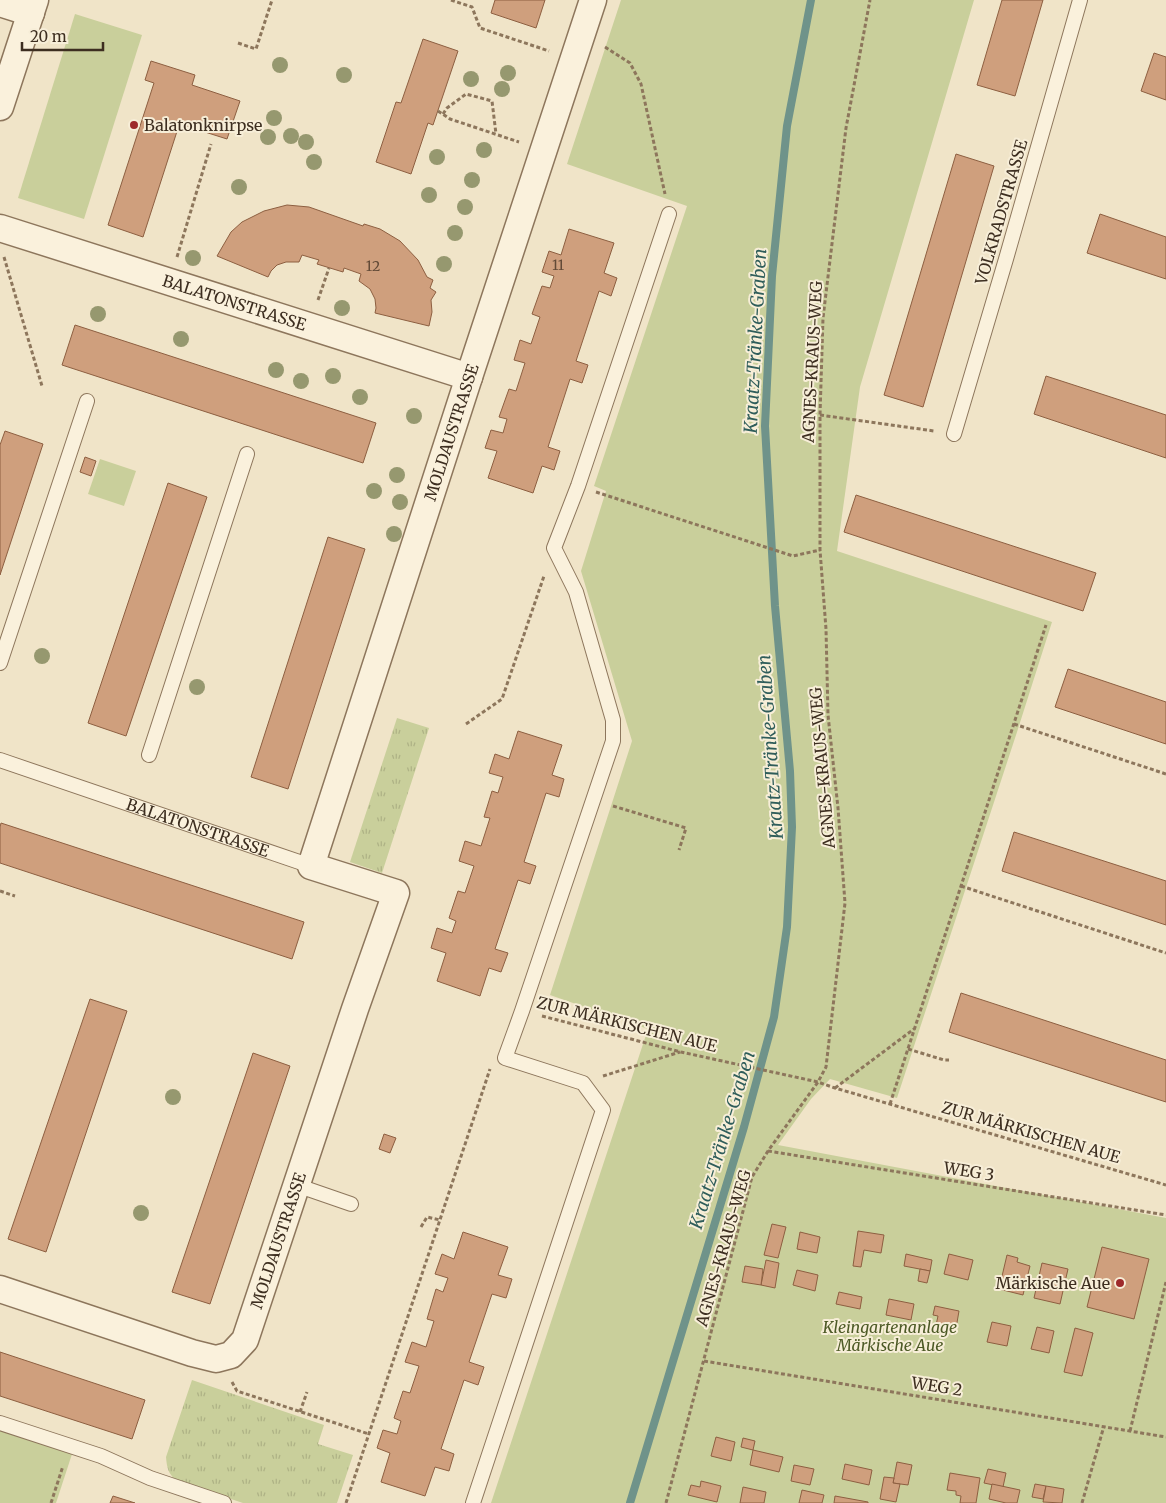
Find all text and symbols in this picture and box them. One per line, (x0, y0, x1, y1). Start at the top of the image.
scale bar (22, 20, 104, 52)
text: 20 m (30, 27, 67, 46)
place label: Balatonknirpse (144, 115, 262, 135)
marker: Balatonknirpse (128, 119, 140, 131)
street label: VOLKRADSTRASSE (970, 136, 1032, 288)
water label: Kraatz-Tränke-Graben (739, 248, 771, 435)
house number: 11 (552, 256, 564, 274)
house number: 12 (366, 257, 380, 275)
street label: BALATONSTRASSE (160, 270, 310, 335)
street label: AGNES-KRAUS-WEG (798, 280, 826, 444)
street label: MOLDAUSTRASSE (420, 361, 483, 503)
water label: Kraatz-Tränke-Graben (752, 654, 788, 841)
street label: AGNES-KRAUS-WEG (805, 686, 839, 850)
street label: BALATONSTRASSE (124, 794, 273, 861)
street label: ZUR MÄRKISCHEN AUE (535, 992, 720, 1056)
water label: Kraatz-Tränke-Graben (684, 1048, 760, 1233)
street label: ZUR MÄRKISCHEN AUE (939, 1097, 1124, 1167)
street label: WEG 3 (941, 1157, 996, 1185)
street label: AGNES-KRAUS-WEG (691, 1167, 755, 1329)
street label: MOLDAUSTRASSE (246, 1169, 310, 1311)
place label: Märkische Aue (996, 1273, 1110, 1293)
marker: Märkische Aue (1114, 1277, 1126, 1289)
park label: Kleingartenanlage Märkische Aue (822, 1317, 957, 1355)
street label: WEG 2 (909, 1372, 964, 1400)

